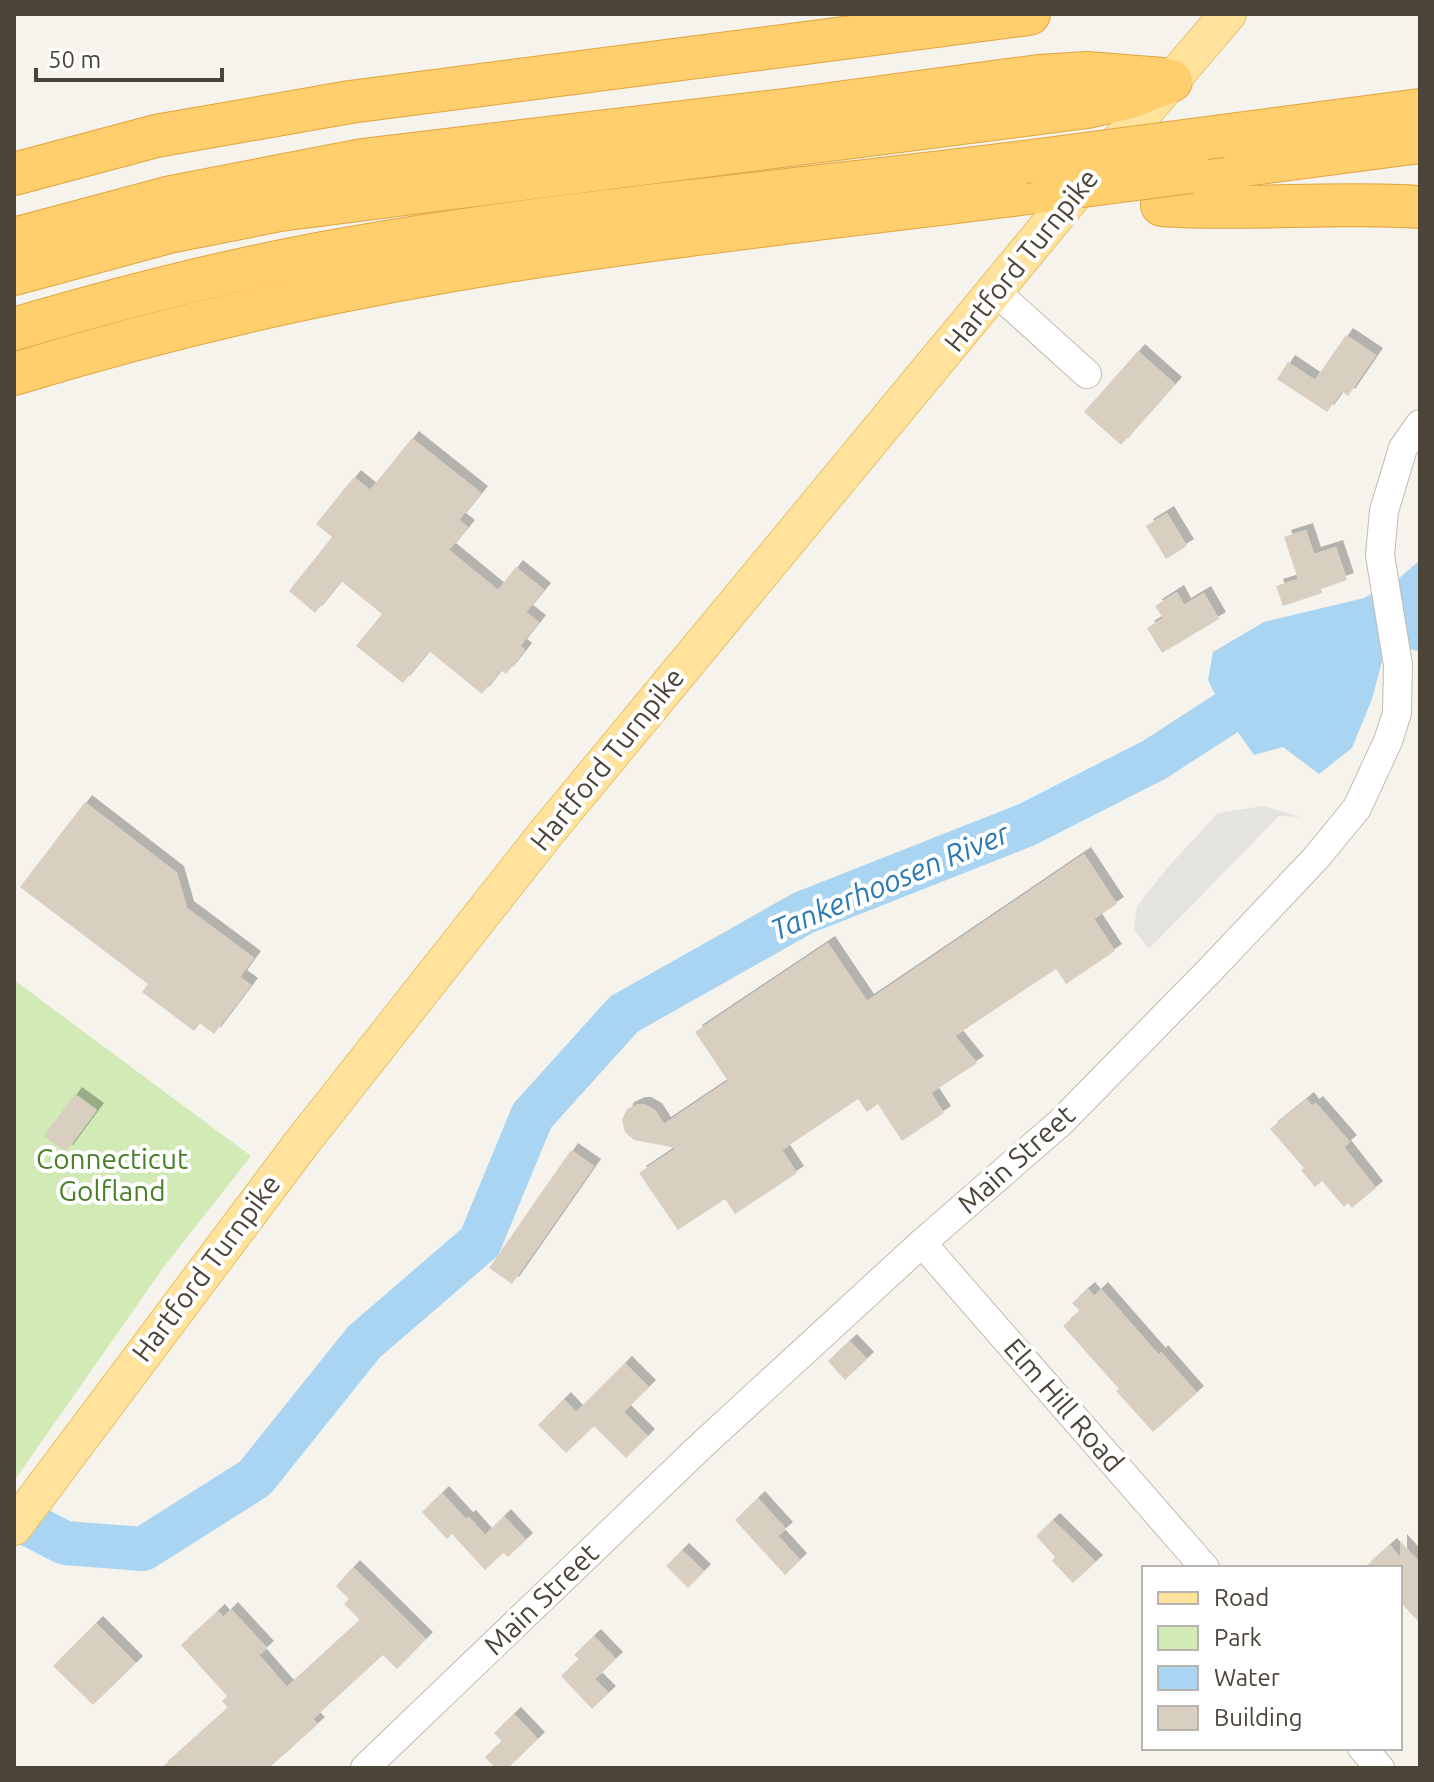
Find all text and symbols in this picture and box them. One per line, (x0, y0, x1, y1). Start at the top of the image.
scale bar (36, 32, 222, 82)
text: 50 m (48, 46, 101, 73)
street label: Hartford Turnpike (938, 162, 1104, 357)
street label: Hartford Turnpike (524, 661, 690, 856)
water label: Tankerhoosen River (765, 815, 1015, 947)
street label: Main Street (951, 1098, 1080, 1219)
park label: Connecticut Golfland (36, 1143, 188, 1206)
street label: Hartford Turnpike (125, 1168, 286, 1367)
street label: Elm Hill Road (998, 1332, 1130, 1477)
street label: Main Street (477, 1537, 604, 1661)
legend (1142, 1566, 1402, 1750)
text: Road (1214, 1584, 1269, 1611)
text: Park (1214, 1624, 1262, 1651)
text: Water (1214, 1664, 1280, 1691)
text: Building (1214, 1704, 1302, 1731)

